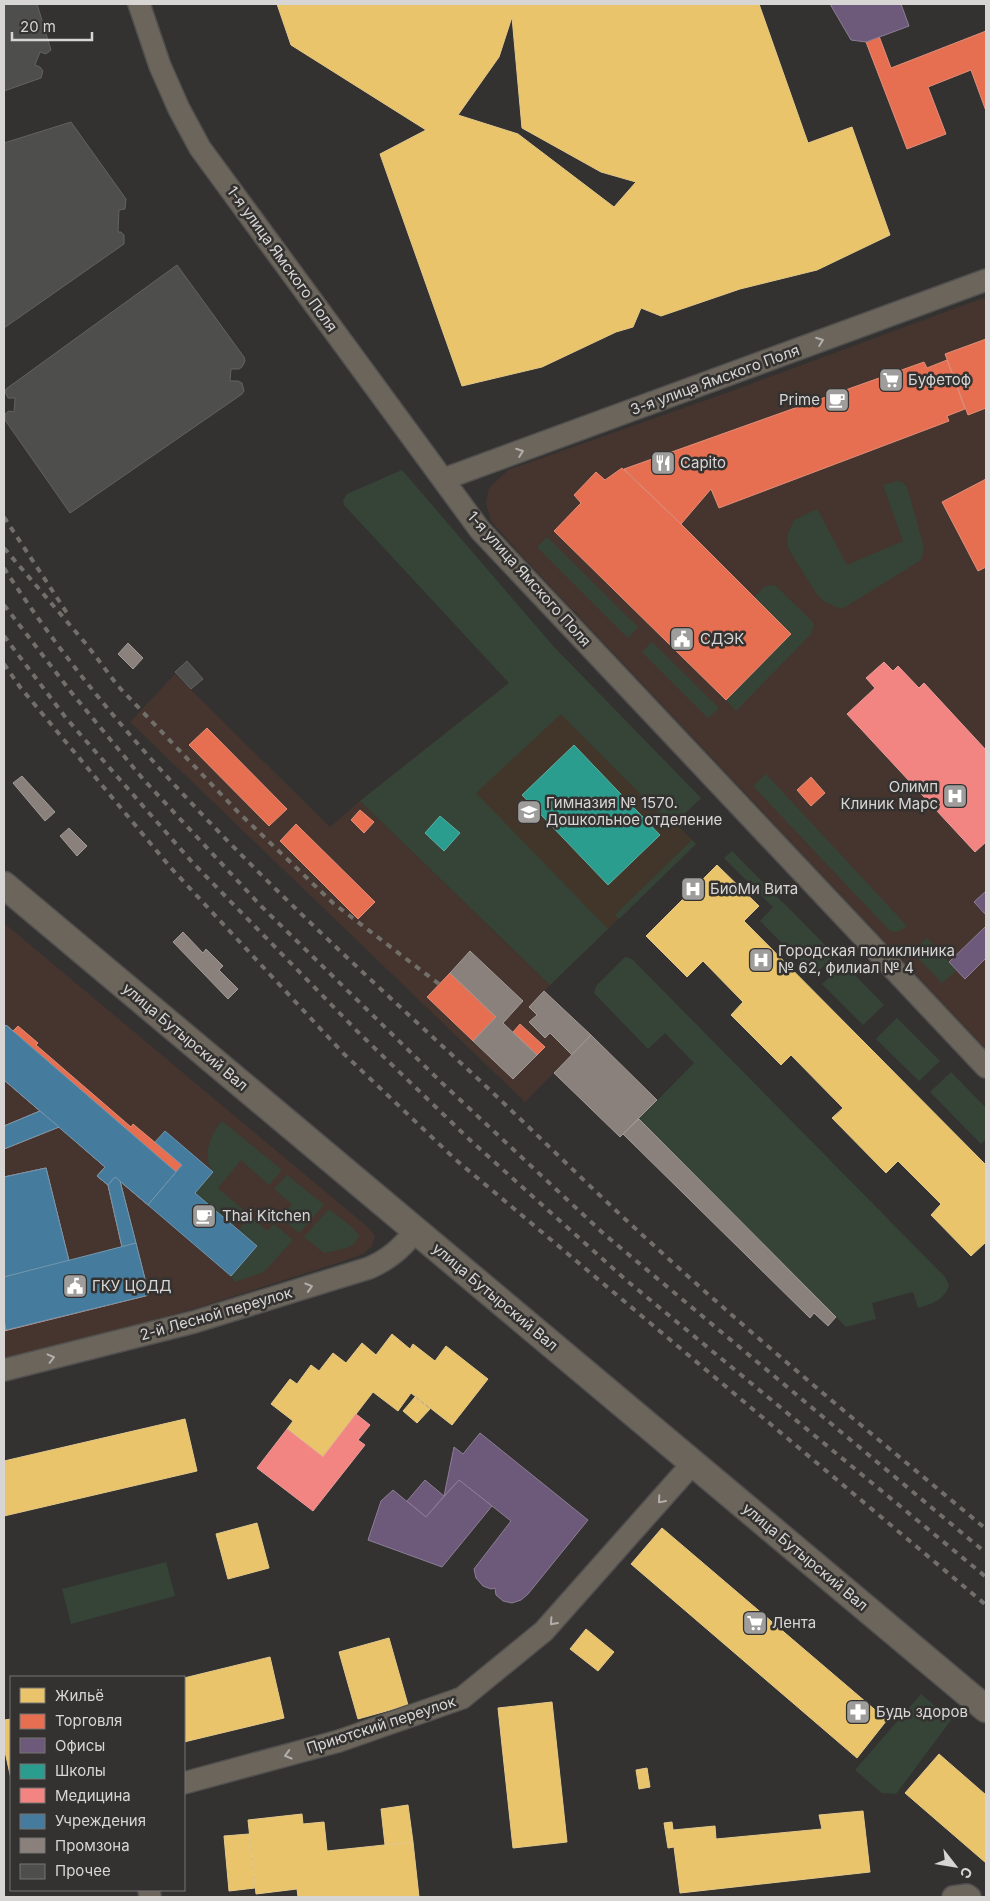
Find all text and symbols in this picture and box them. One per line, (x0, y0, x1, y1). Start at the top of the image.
scale bar (12, 10, 92, 42)
text: 20 m (20, 17, 56, 36)
street label: 1-я улица Ямского Поля (223, 182, 342, 335)
one-way arrow (815, 337, 824, 347)
street label: 3-я улица Ямского Поля (628, 340, 802, 419)
supermarket icon: Буфетоф (878, 367, 904, 393)
place label: Буфетоф (908, 370, 971, 389)
cafe icon: Prime (824, 387, 850, 413)
place label: Prime (779, 390, 820, 409)
one-way arrow (515, 448, 524, 458)
restaurant icon: Capito (650, 450, 676, 476)
place label: Capito (680, 453, 726, 472)
street label: 1-я улица Ямского Поля (464, 507, 595, 650)
public building icon: СДЭК (669, 626, 695, 652)
place label: СДЭК (700, 629, 744, 648)
place label: Олимп Клиник Марс (841, 777, 938, 813)
hospital icon: Олимп Клиник Марс (942, 783, 968, 809)
place label: Гимназия № 1570. Дошкольное отделение (546, 793, 722, 829)
school or university icon: Гимназия № 1570. Дошкольное отделение (516, 799, 542, 825)
hospital icon: БиоМи Вита (680, 876, 706, 902)
place label: БиоМи Вита (710, 879, 798, 898)
place label: Городская поликлиника № 62, филиал № 4 (778, 941, 955, 977)
hospital icon: Городская поликлиника № 62, филиал № 4 (748, 947, 774, 973)
street label: улица Бутырский Вал (119, 979, 252, 1095)
cafe icon: Thai Kitchen (191, 1203, 217, 1229)
place label: Thai Kitchen (222, 1206, 311, 1225)
street label: улица Бутырский Вал (429, 1239, 562, 1355)
public building icon: ГКУ ЦОДД (62, 1273, 88, 1299)
place label: ГКУ ЦОДД (92, 1276, 172, 1295)
street label: 2-й Лесной переулок (138, 1283, 294, 1344)
one-way arrow (304, 1283, 312, 1293)
one-way arrow (46, 1354, 55, 1364)
one-way arrow (658, 1495, 667, 1504)
street label: улица Бутырский Вал (739, 1499, 872, 1615)
supermarket icon: Лента (742, 1610, 768, 1636)
place label: Лента (772, 1613, 816, 1632)
one-way arrow (550, 1616, 559, 1625)
legend (10, 1676, 185, 1891)
text: Жильё (55, 1686, 104, 1705)
street label: Приютский переулок (304, 1691, 458, 1758)
pharmacy icon: Будь здоров (845, 1699, 871, 1725)
place label: Будь здоров (876, 1702, 968, 1721)
text: Торговля (55, 1711, 122, 1730)
text: Офисы (55, 1736, 105, 1755)
one-way arrow (284, 1750, 292, 1760)
text: Школы (55, 1761, 106, 1780)
text: Медицина (55, 1786, 131, 1805)
text: Учреждения (55, 1811, 146, 1830)
text: Промзона (55, 1836, 130, 1855)
north arrow (930, 1841, 980, 1891)
text: Прочее (55, 1861, 111, 1880)
text: С (957, 1864, 977, 1882)

